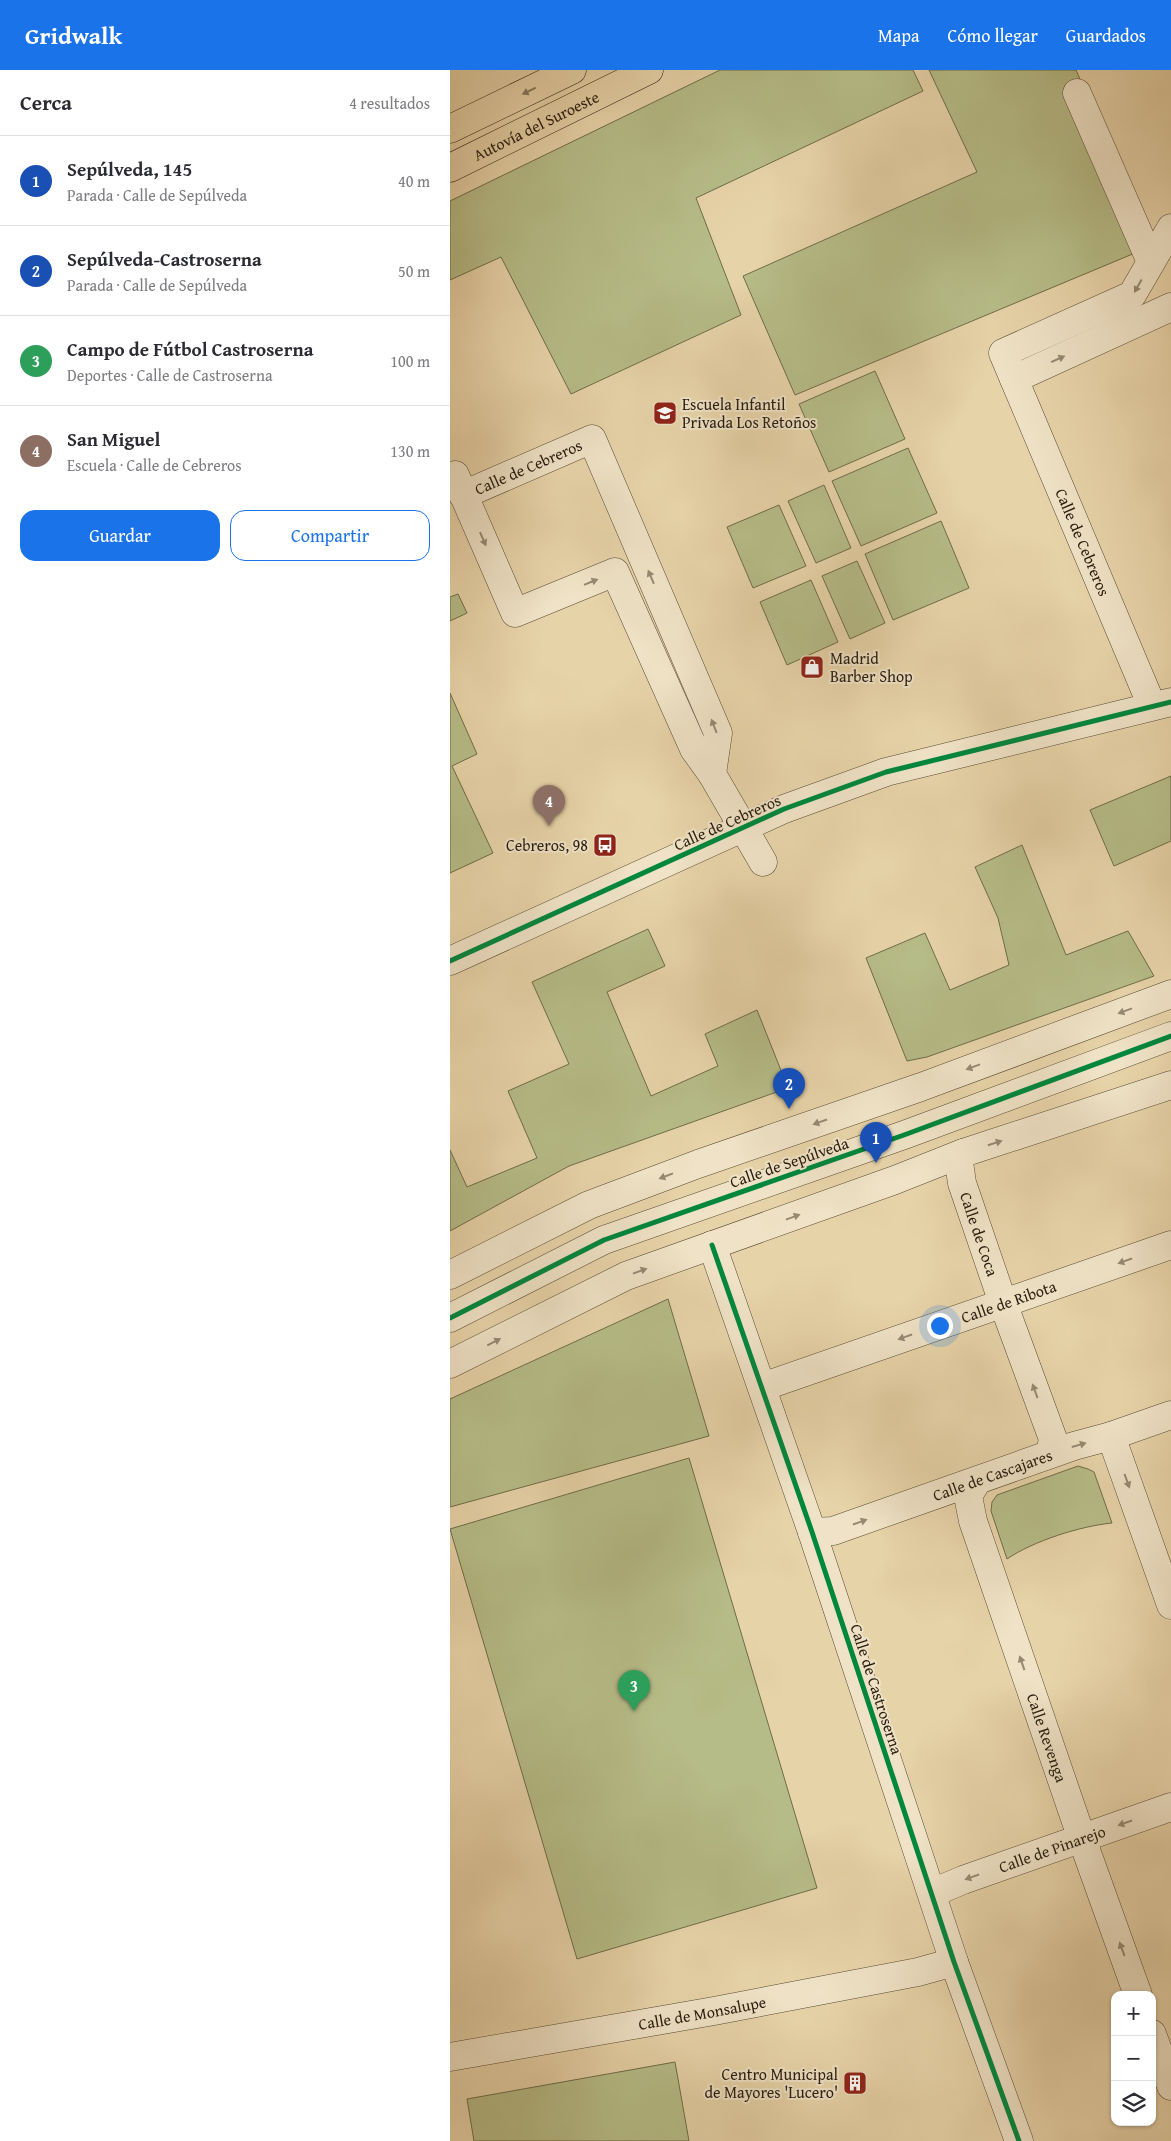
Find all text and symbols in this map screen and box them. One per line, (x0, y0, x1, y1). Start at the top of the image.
text: Gridwalk (25, 18, 122, 53)
text: Mapa (878, 22, 920, 49)
text: Cómo llegar (948, 22, 1038, 49)
text: Guardados (1066, 22, 1146, 49)
street label: Autovía del Suroeste (469, 84, 603, 167)
text: Cerca (20, 87, 72, 118)
one-way arrow (521, 87, 536, 95)
text: 4 resultados (349, 91, 430, 115)
text: Sepúlveda, 145 (67, 155, 192, 183)
text: 1 (32, 169, 40, 193)
text: 40 m (398, 169, 430, 193)
text: Parada · Calle de Sepúlveda (67, 183, 247, 207)
text: Sepúlveda-Castroserna (67, 245, 262, 273)
text: 2 (32, 259, 40, 283)
text: 50 m (398, 259, 430, 283)
text: Parada · Calle de Sepúlveda (67, 273, 247, 297)
one-way arrow (1133, 279, 1142, 292)
text: Campo de Fútbol Castroserna (67, 335, 313, 363)
text: 3 (32, 349, 40, 373)
text: 100 m (390, 349, 430, 373)
one-way arrow (1051, 354, 1065, 362)
text: Deportes · Calle de Castroserna (67, 363, 272, 387)
place label: Escuela Infantil Privada Los Retoños (682, 392, 816, 434)
school or university icon: Escuela Infantil Privada Los Retoños (652, 400, 678, 426)
text: San Miguel (67, 425, 161, 453)
street label: Calle de Cebreros (471, 433, 586, 501)
text: 4 (32, 439, 40, 463)
text: 130 m (390, 439, 430, 463)
text: Escuela · Calle de Cebreros (67, 453, 242, 477)
street label: Calle de Cebreros (1049, 484, 1117, 600)
button: Guardar (20, 510, 220, 561)
button: Compartir (230, 510, 430, 561)
one-way arrow (479, 532, 487, 546)
one-way arrow (646, 570, 654, 584)
one-way arrow (584, 578, 599, 585)
place label: Madrid Barber Shop (830, 646, 913, 688)
shop icon: Madrid Barber Shop (799, 654, 825, 680)
one-way arrow (710, 718, 718, 733)
pin: 4 (533, 785, 565, 826)
street label: Calle de Cebreros (670, 788, 784, 856)
bus stop icon: Cebreros, 98 (592, 832, 618, 858)
place label: Cebreros, 98 (506, 833, 588, 857)
one-way arrow (1117, 1007, 1132, 1015)
one-way arrow (965, 1063, 980, 1071)
pin: 2 (773, 1068, 805, 1109)
one-way arrow (812, 1119, 827, 1126)
pin: 1 (860, 1122, 892, 1163)
street label: Calle de Sepúlveda (726, 1130, 852, 1194)
one-way arrow (987, 1139, 1002, 1146)
one-way arrow (659, 1173, 674, 1180)
street label: Calle de Coca (954, 1189, 1005, 1280)
one-way arrow (786, 1212, 801, 1220)
one-way arrow (1117, 1257, 1132, 1265)
one-way arrow (632, 1267, 647, 1274)
street label: Calle de Ribota (958, 1274, 1060, 1329)
your location (927, 1313, 953, 1339)
one-way arrow (898, 1334, 913, 1341)
one-way arrow (486, 1338, 501, 1346)
one-way arrow (1031, 1384, 1038, 1399)
one-way arrow (1071, 1440, 1086, 1448)
street label: Calle de Cascajares (929, 1443, 1055, 1507)
one-way arrow (1124, 1474, 1131, 1489)
one-way arrow (852, 1518, 867, 1525)
street label: Calle de Castroserna (845, 1621, 910, 1758)
one-way arrow (1017, 1656, 1025, 1671)
pin: 3 (618, 1670, 650, 1711)
street label: Calle Revenga (1021, 1690, 1074, 1786)
street label: Calle de Pinarejo (995, 1819, 1109, 1879)
one-way arrow (1117, 1819, 1132, 1827)
one-way arrow (964, 1873, 979, 1881)
one-way arrow (1118, 1941, 1126, 1956)
street label: Calle de Monsalupe (636, 1989, 768, 2036)
map controls (1111, 1991, 1156, 2126)
button: + (1111, 1991, 1156, 2036)
button: − (1111, 2036, 1156, 2081)
place label: Centro Municipal de Mayores 'Lucero' (704, 2062, 839, 2104)
building icon: Centro Municipal de Mayores 'Lucero' (842, 2070, 868, 2096)
button: layers (1111, 2081, 1156, 2126)

